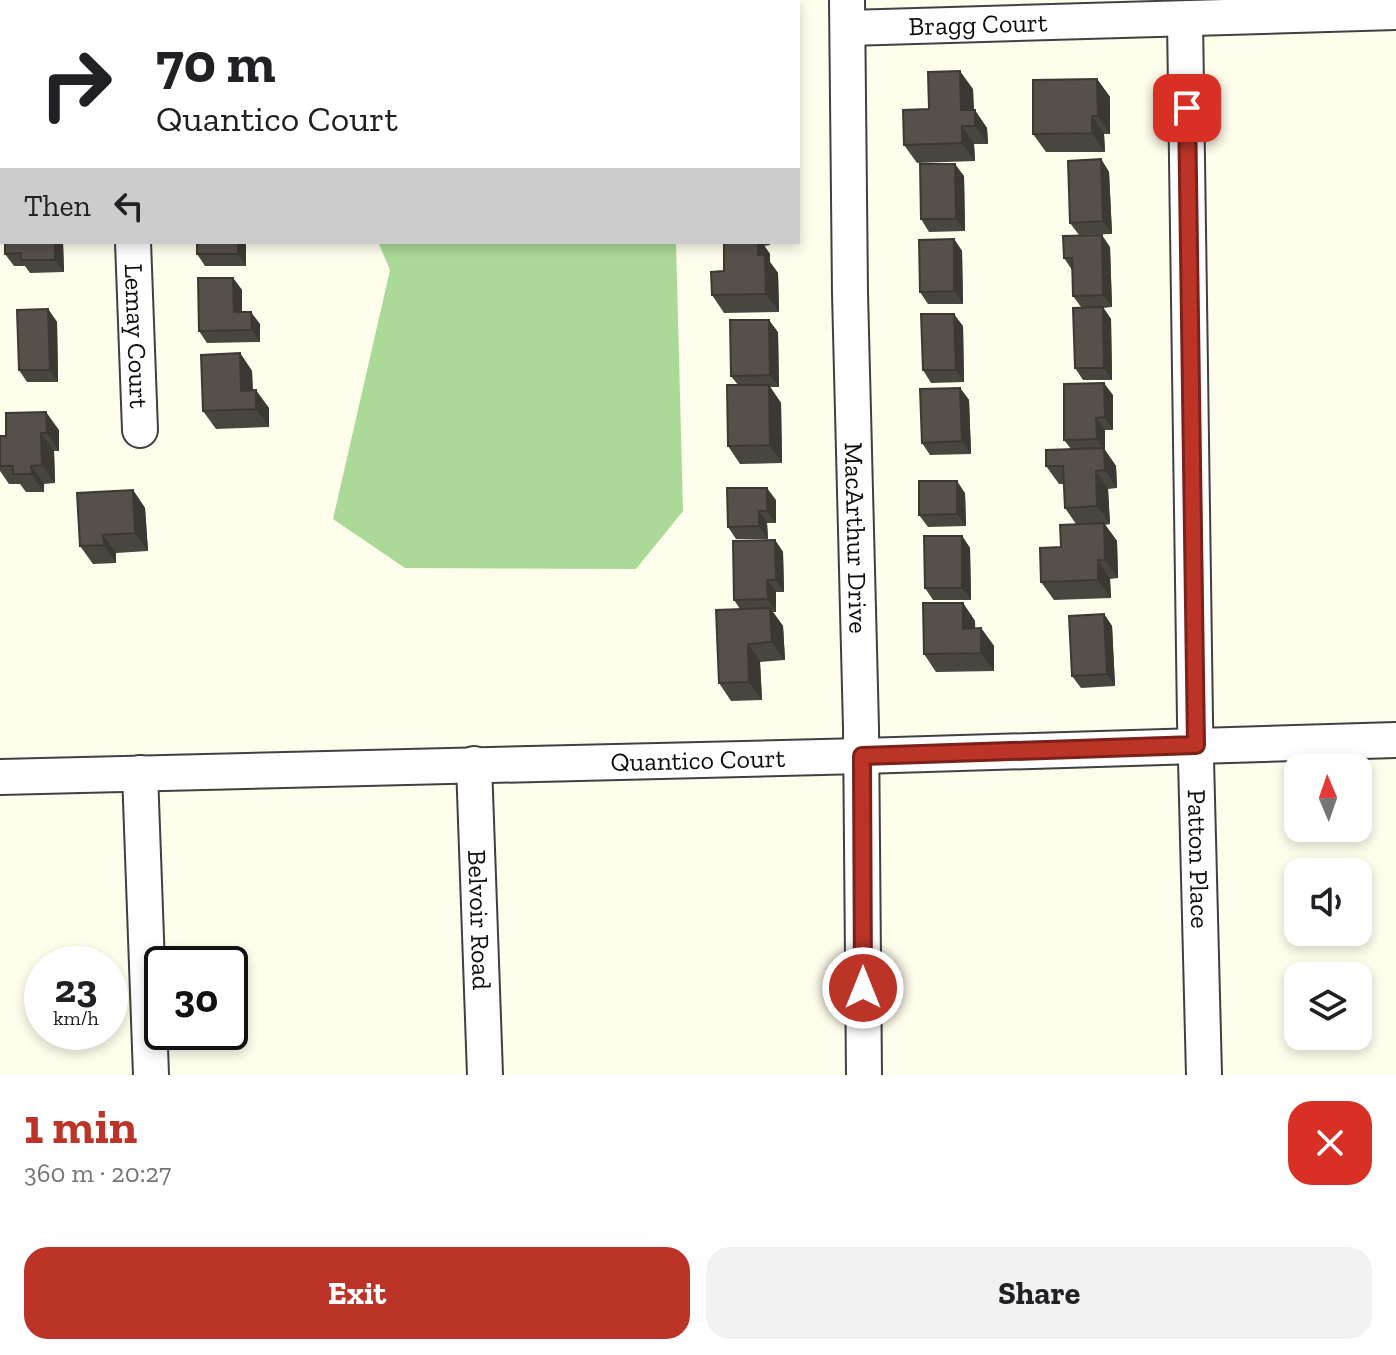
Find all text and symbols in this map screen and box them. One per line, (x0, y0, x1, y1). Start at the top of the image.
street label: Bragg Court (908, 6, 1048, 42)
text: 70 m (156, 29, 276, 96)
icon: right (24, 32, 128, 136)
pin (1153, 74, 1221, 142)
icon: arrive (1165, 86, 1209, 130)
text: Quantico Court (156, 97, 398, 140)
icon: left (107, 184, 151, 228)
text: Then (24, 188, 91, 224)
street label: Lemay Court (118, 263, 155, 409)
street label: MacArthur Drive (838, 442, 875, 634)
street label: Quantico Court (610, 742, 786, 778)
north arrow (1284, 754, 1372, 842)
map controls (1284, 754, 1372, 1050)
street label: Patton Place (1181, 789, 1216, 929)
street label: Belvoir Road (461, 849, 498, 991)
button: sound (1284, 858, 1372, 946)
speed limit sign: 30 (144, 946, 248, 1050)
position arrow (821, 946, 905, 1030)
button: layers (1284, 962, 1372, 1050)
text: 23 (55, 964, 97, 1012)
text: km/h (53, 1006, 99, 1030)
text: 1 min (24, 1098, 137, 1155)
button: close (1288, 1101, 1372, 1185)
text: 360 m · 20:27 (24, 1157, 171, 1189)
button: Exit (24, 1247, 690, 1339)
button: Share (706, 1247, 1372, 1339)

